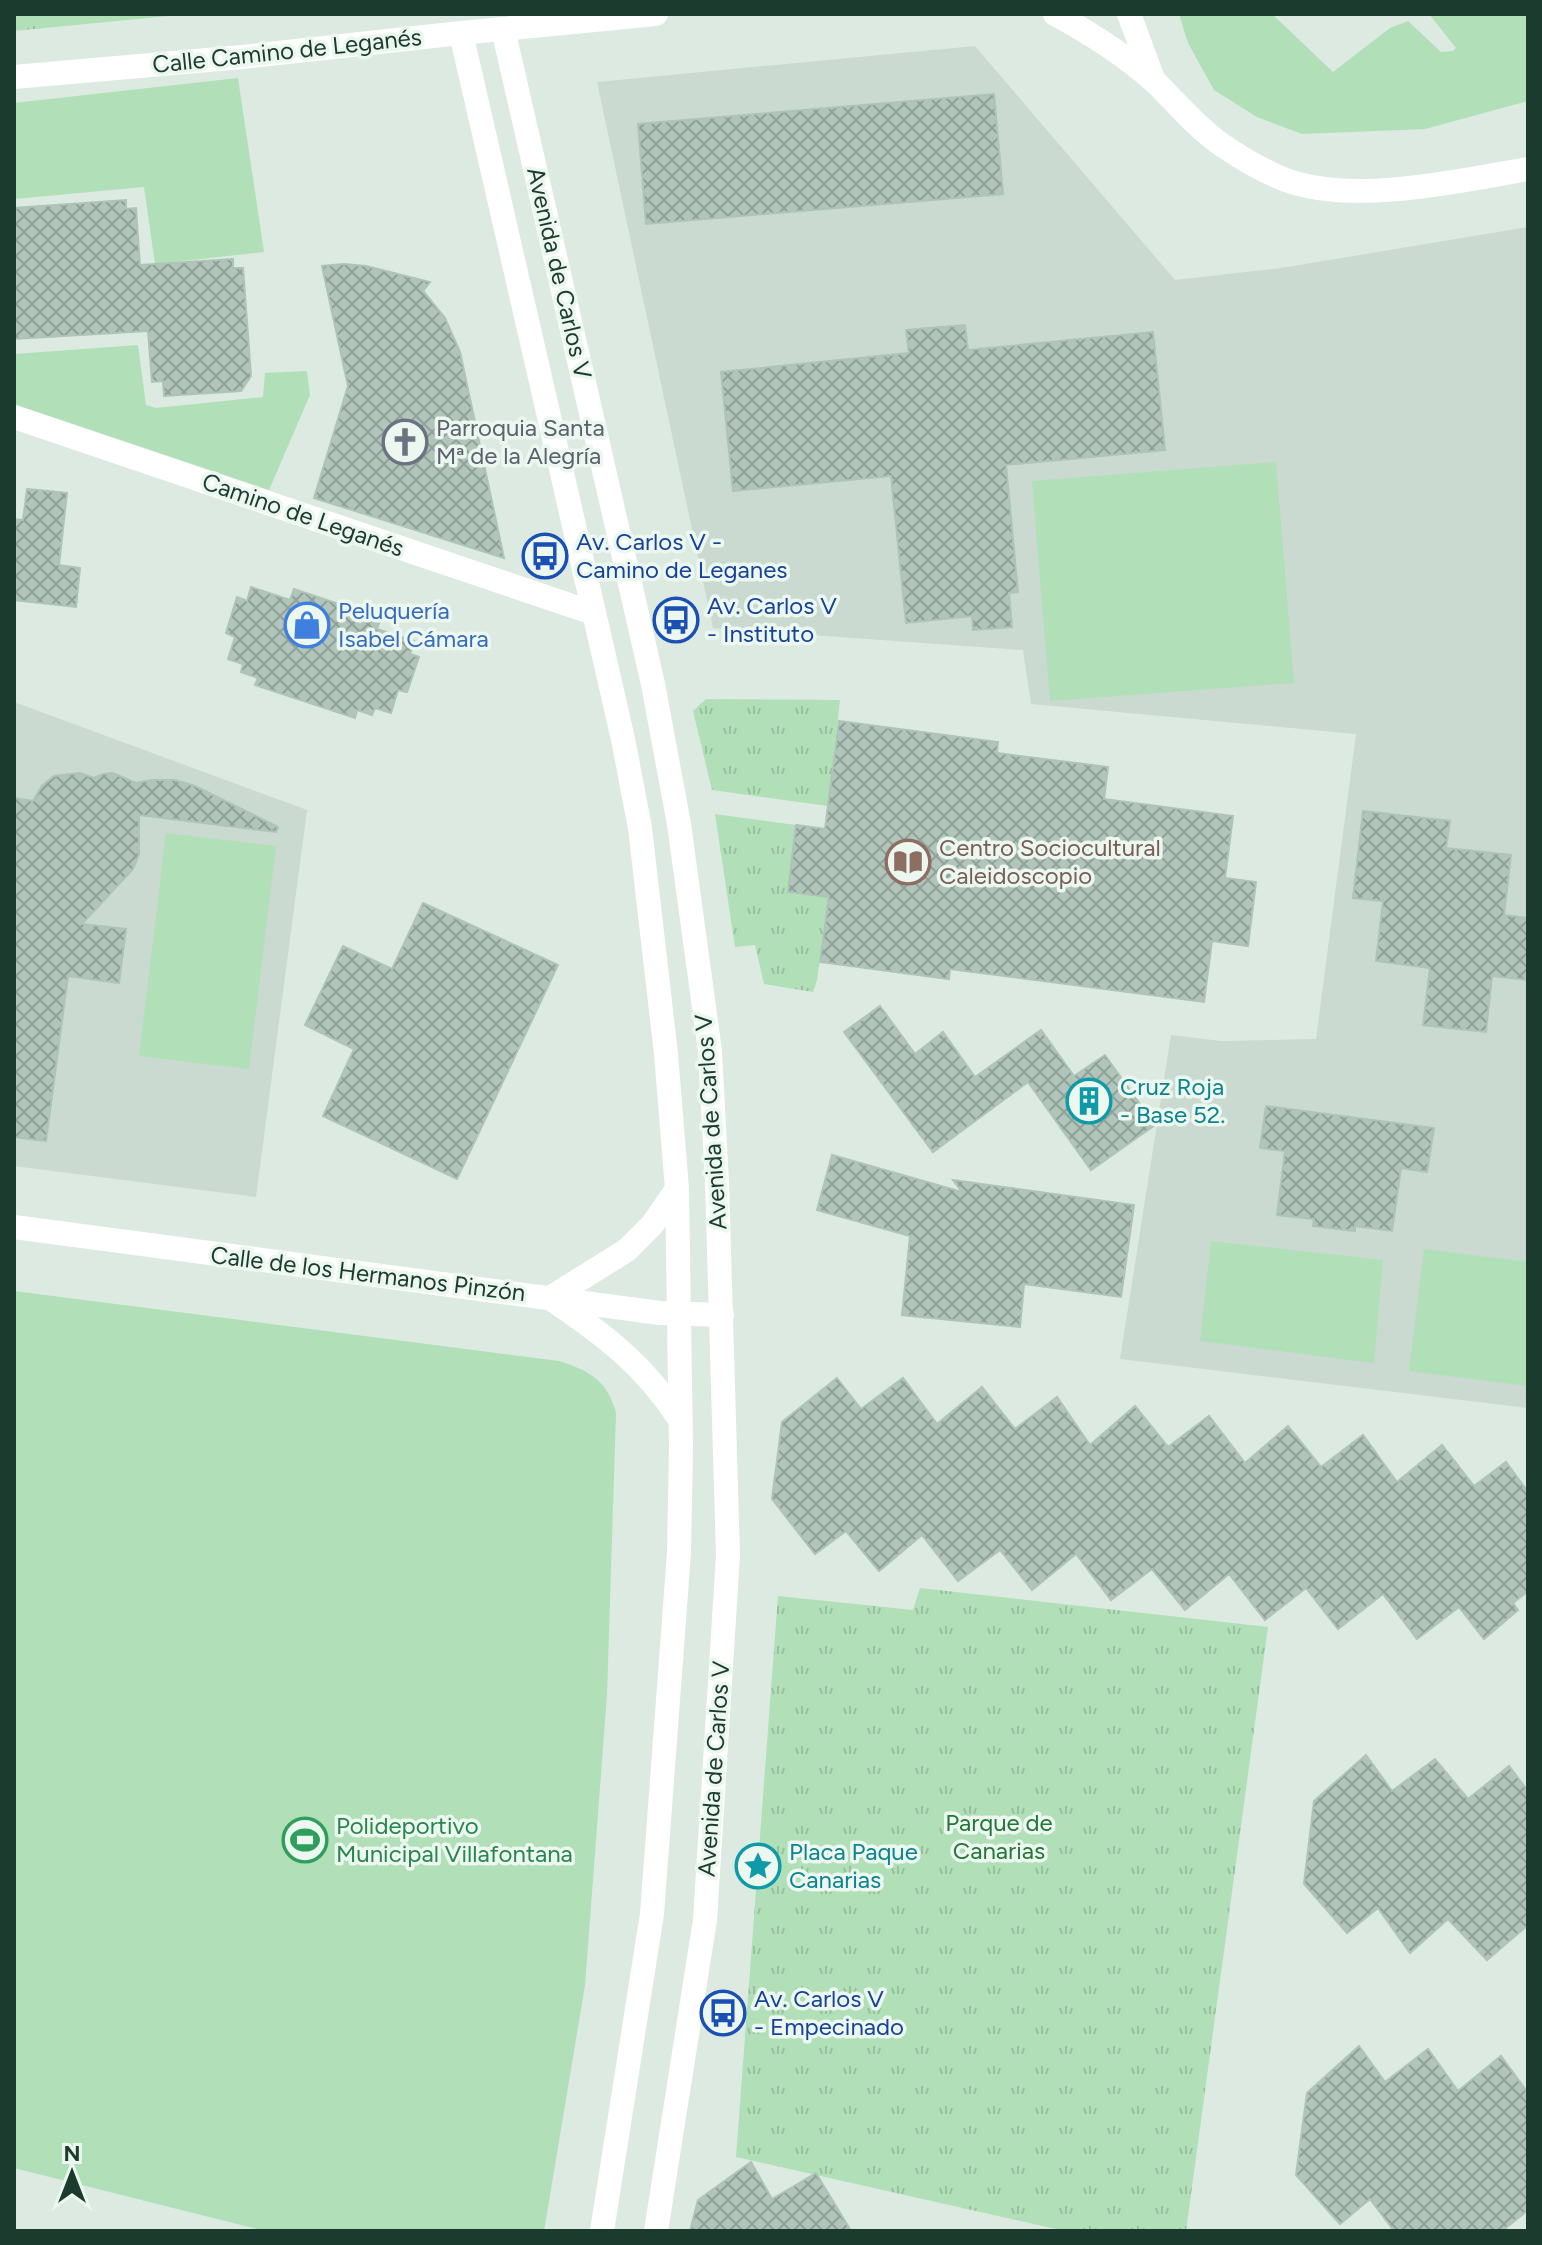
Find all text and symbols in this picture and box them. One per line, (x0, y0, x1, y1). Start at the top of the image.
street label: Calle Camino de Leganés (151, 22, 423, 79)
street label: Avenida de Carlos V (521, 164, 598, 382)
place label: Parroquia Santa Mª de la Alegría (436, 413, 605, 470)
church icon: Parroquia Santa Mª de la Alegría (381, 418, 429, 466)
street label: Camino de Leganés (198, 466, 408, 563)
place label: Av. Carlos V - Camino de Leganes (576, 527, 787, 584)
bus stop icon: Av. Carlos V - Camino de Leganes (521, 532, 569, 580)
place label: Av. Carlos V - Instituto (707, 591, 837, 648)
place label: Peluquería Isabel Cámara (338, 596, 489, 653)
bus stop icon: Av. Carlos V - Instituto (652, 596, 700, 644)
shop icon: Peluquería Isabel Cámara (283, 601, 331, 649)
place label: Centro Sociocultural Caleidoscopio (939, 833, 1161, 890)
library icon: Centro Sociocultural Caleidoscopio (884, 838, 932, 886)
street label: Avenida de Carlos V (688, 1013, 733, 1231)
place label: Cruz Roja - Base 52. (1120, 1072, 1225, 1129)
building icon: Cruz Roja - Base 52. (1065, 1077, 1113, 1125)
street label: Calle de los Hermanos Pinzón (209, 1240, 527, 1307)
street label: Avenida de Carlos V (691, 1660, 736, 1878)
park label: Parque de Canarias (945, 1808, 1053, 1865)
place label: Polideportivo Municipal Villafontana (336, 1811, 573, 1868)
sports icon: Polideportivo Municipal Villafontana (281, 1816, 329, 1864)
place label: Placa Paque Canarias (789, 1837, 918, 1894)
place icon: Placa Paque Canarias (734, 1842, 782, 1890)
place label: Av. Carlos V - Empecinado (754, 1984, 904, 2041)
bus stop icon: Av. Carlos V - Empecinado (699, 1989, 747, 2037)
north arrow (32, 2133, 112, 2213)
text: N (63, 2140, 81, 2167)

